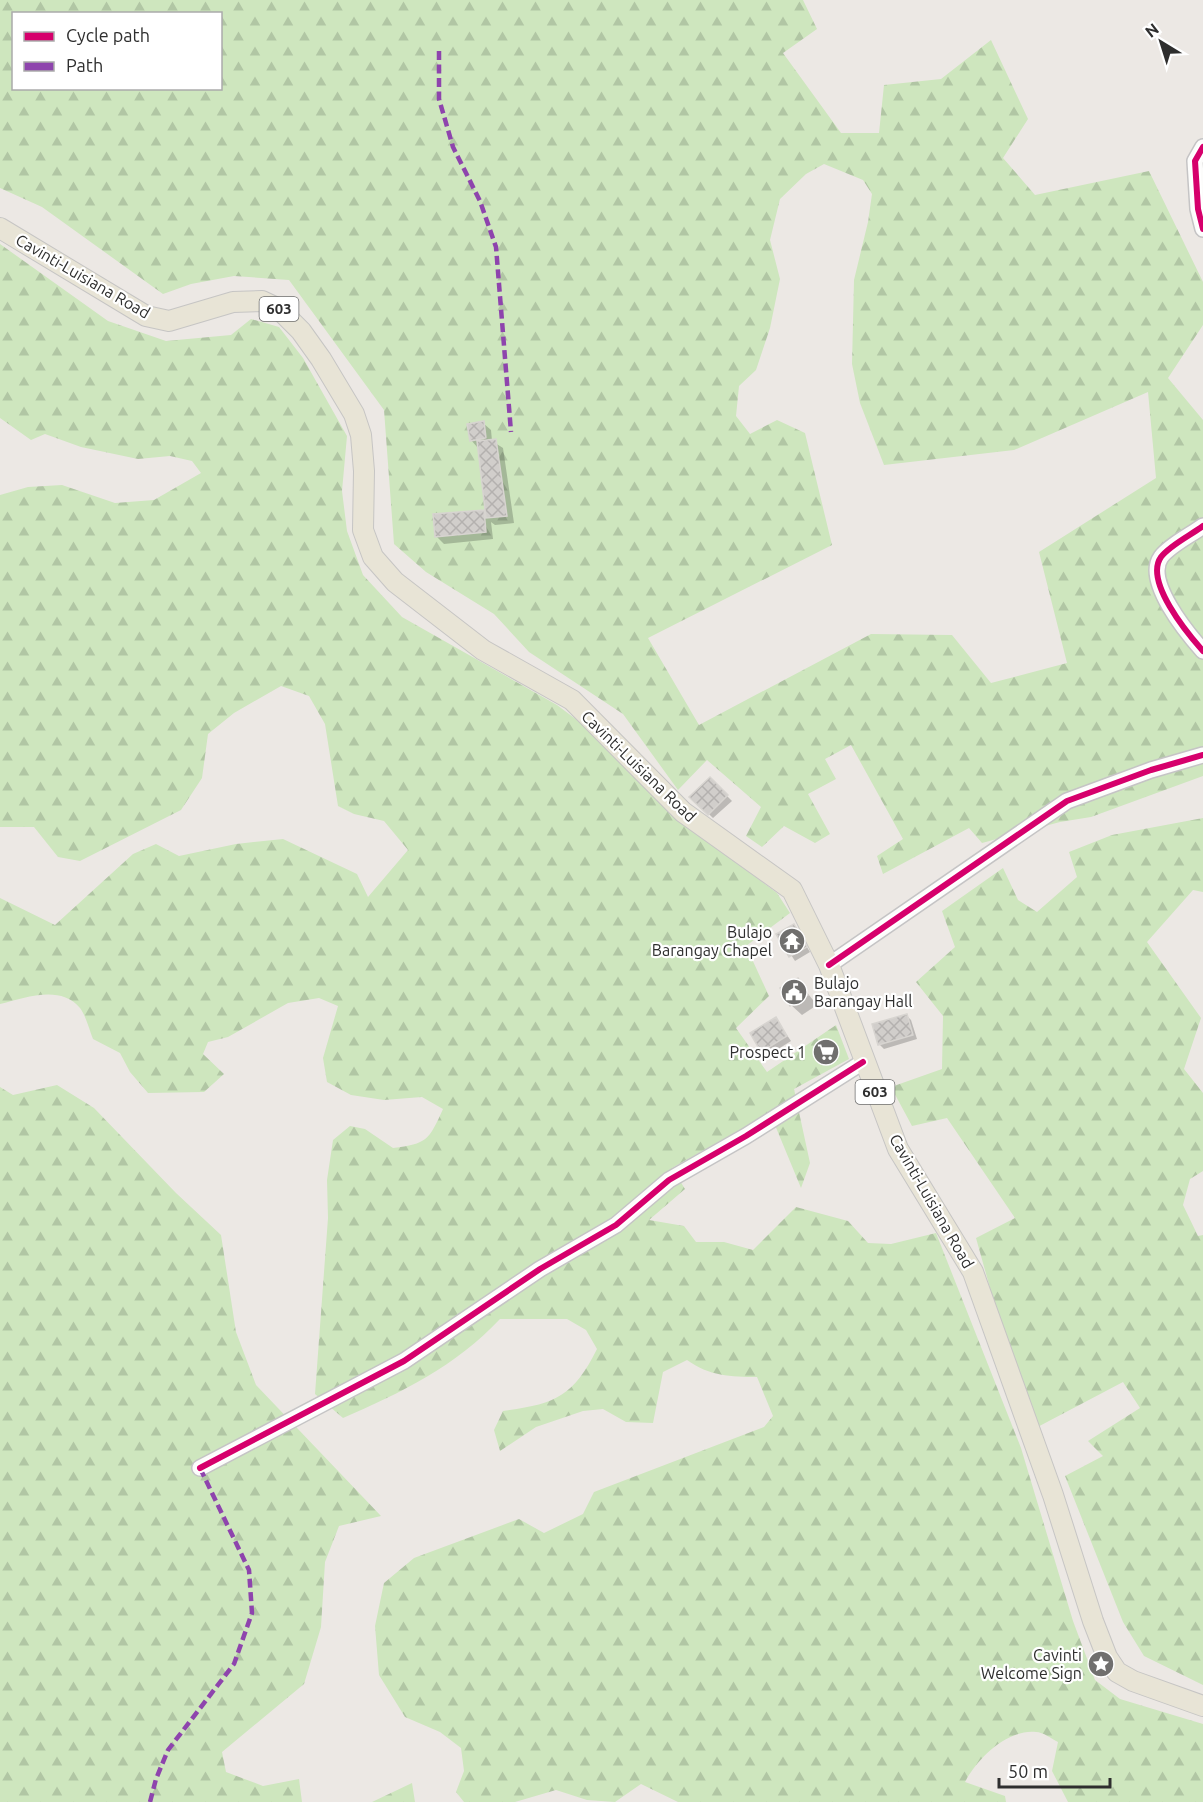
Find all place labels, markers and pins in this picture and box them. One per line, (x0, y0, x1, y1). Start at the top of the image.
place label: Bulajo Barangay Chapel (652, 923, 772, 959)
temple icon: Bulajo Barangay Chapel (777, 926, 807, 956)
place label: Bulajo Barangay Hall (814, 974, 912, 1010)
public building icon: Bulajo Barangay Hall (779, 977, 809, 1007)
supermarket icon: Prospect 1 (811, 1037, 841, 1067)
place label: Prospect 1 (729, 1043, 806, 1061)
place label: Cavinti Welcome Sign (981, 1646, 1082, 1682)
place icon: Cavinti Welcome Sign (1086, 1649, 1116, 1679)

